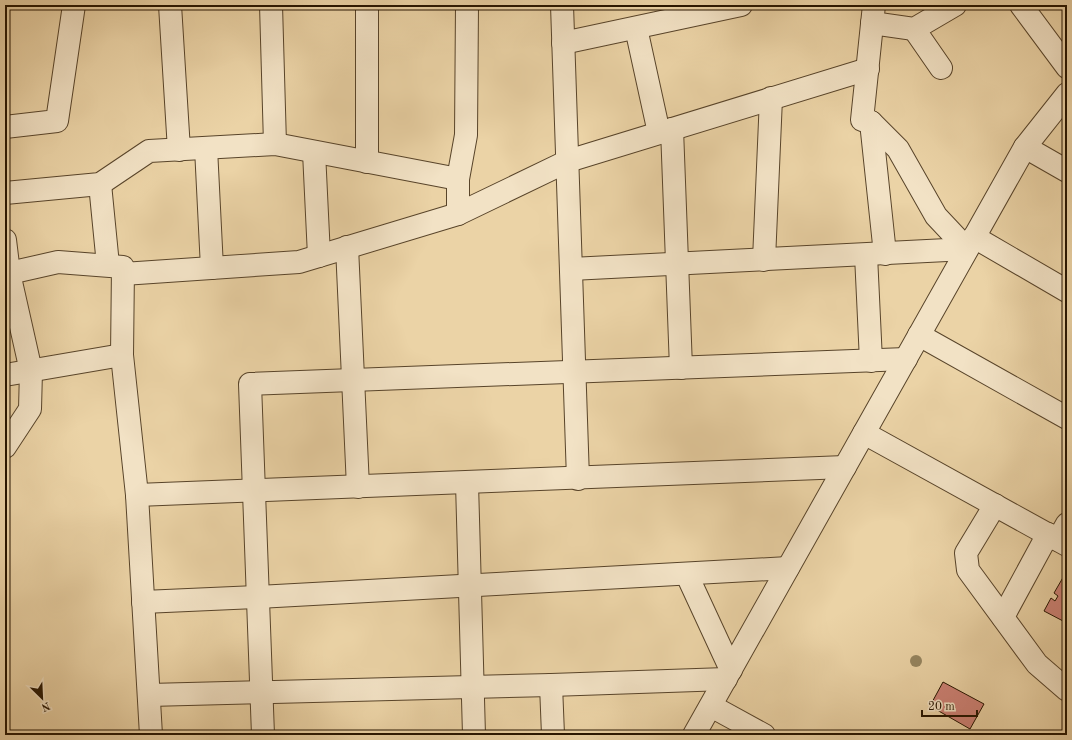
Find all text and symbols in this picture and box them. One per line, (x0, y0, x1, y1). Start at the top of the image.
north arrow (22, 678, 62, 718)
scale bar (922, 692, 977, 718)
text: N (39, 699, 52, 713)
text: 20 m (928, 701, 955, 713)

